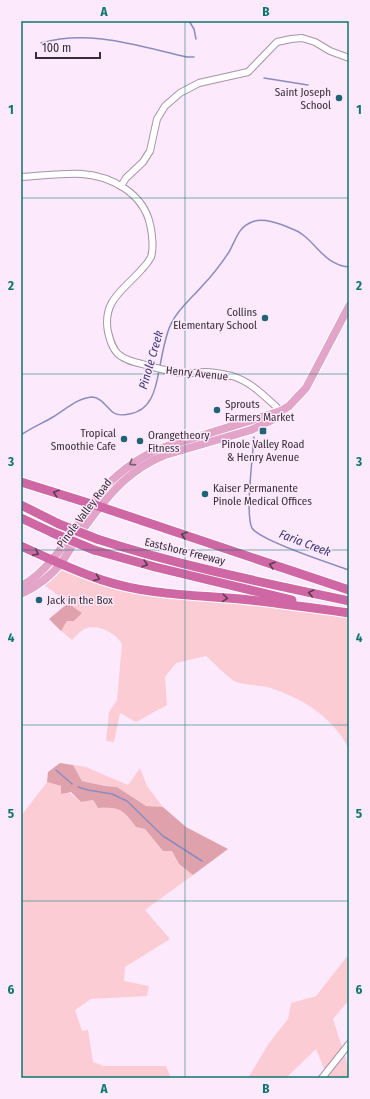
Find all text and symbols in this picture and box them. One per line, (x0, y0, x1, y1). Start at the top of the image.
text: A (99, 4, 108, 19)
text: B (262, 4, 270, 19)
scale bar (36, 34, 100, 60)
text: 100 m (42, 41, 71, 55)
place label: Saint Joseph School (275, 86, 331, 112)
marker: Saint Joseph School (334, 93, 344, 103)
text: 1 (8, 102, 14, 117)
text: 1 (356, 102, 362, 117)
text: 2 (7, 278, 14, 293)
text: 2 (355, 278, 362, 293)
place label: Collins Elementary School (173, 306, 257, 332)
marker: Collins Elementary School (260, 313, 270, 323)
water label: Pinole Creek (136, 329, 166, 391)
street label: Henry Avenue (165, 364, 229, 383)
place label: Sprouts Farmers Market (225, 398, 295, 424)
marker: Sprouts Farmers Market (212, 405, 222, 415)
marker: Pinole Valley Road & Henry Avenue (258, 426, 268, 436)
place label: Tropical Smoothie Cafe (51, 427, 116, 453)
place label: Orangetheory Fitness (148, 429, 209, 455)
marker: Tropical Smoothie Cafe (119, 434, 129, 444)
marker: Orangetheory Fitness (135, 436, 145, 446)
place label: Pinole Valley Road & Henry Avenue (222, 438, 304, 464)
text: 3 (7, 454, 14, 469)
text: 3 (355, 454, 362, 469)
one-way arrow (130, 458, 137, 465)
street label: Pinole Valley Road (54, 476, 115, 550)
place label: Kaiser Permanente Pinole Medical Offices (213, 482, 312, 508)
one-way arrow (53, 489, 60, 498)
marker: Kaiser Permanente Pinole Medical Offices (200, 489, 210, 499)
water label: Faria Creek (277, 527, 333, 559)
one-way arrow (181, 531, 188, 540)
street label: Eastshore Freeway (143, 535, 227, 568)
one-way arrow (32, 548, 40, 556)
one-way arrow (141, 559, 148, 568)
one-way arrow (269, 561, 276, 570)
one-way arrow (93, 573, 100, 581)
one-way arrow (308, 589, 314, 597)
one-way arrow (222, 593, 228, 602)
place label: Jack in the Box (47, 594, 113, 607)
marker: Jack in the Box (34, 595, 44, 605)
text: 4 (8, 630, 15, 645)
text: 4 (356, 630, 363, 645)
text: 5 (8, 806, 14, 821)
text: 5 (356, 806, 362, 821)
text: 6 (8, 982, 15, 997)
text: 6 (356, 982, 363, 997)
text: A (99, 1081, 108, 1096)
text: B (262, 1081, 270, 1096)

